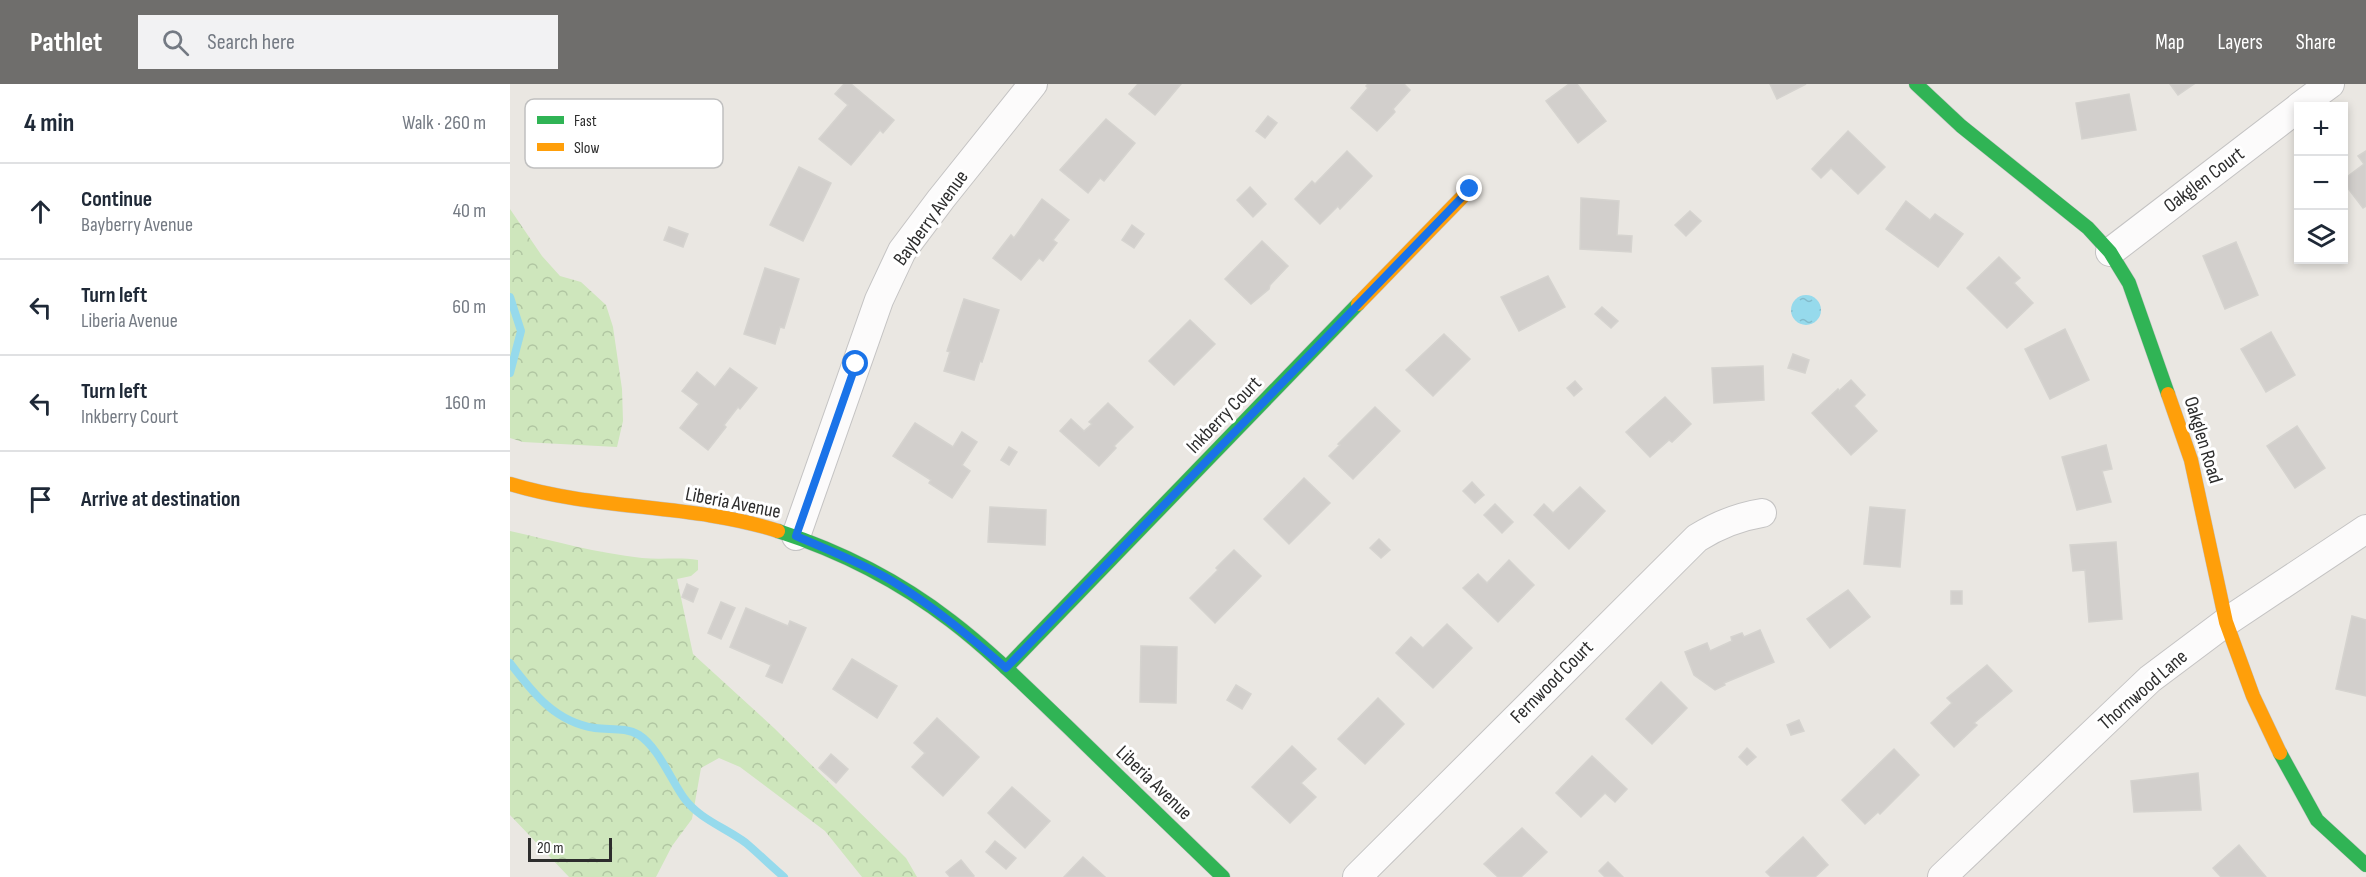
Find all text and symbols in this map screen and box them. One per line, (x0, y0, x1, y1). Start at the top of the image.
search box (138, 15, 558, 69)
text: Pathlet (30, 26, 102, 59)
icon: search (159, 26, 192, 59)
text: Search here (207, 29, 295, 56)
text: Map (2155, 30, 2184, 55)
text: Layers (2217, 30, 2263, 55)
text: Share (2296, 30, 2336, 55)
legend (525, 99, 723, 168)
map controls (2294, 102, 2348, 264)
button: + (2294, 102, 2348, 156)
text: 4 min (24, 108, 74, 139)
text: Walk · 260 m (402, 111, 486, 135)
text: Fast (574, 112, 597, 131)
text: Slow (574, 139, 599, 158)
street label: Oakglen Court (2159, 142, 2249, 218)
button: − (2294, 156, 2348, 210)
street label: Bayberry Avenue (888, 166, 974, 270)
route end (1456, 175, 1482, 201)
text: Continue (81, 186, 152, 213)
icon: ahead (24, 195, 57, 228)
text: 40 m (453, 199, 486, 223)
button: layers (2294, 210, 2348, 264)
text: Bayberry Avenue (81, 213, 193, 237)
text: Turn left (81, 282, 147, 309)
icon: left (24, 291, 57, 324)
text: 60 m (452, 295, 486, 319)
text: Liberia Avenue (81, 309, 178, 333)
route start (842, 350, 868, 376)
street label: Inkberry Court (1182, 372, 1266, 458)
text: Turn left (81, 378, 147, 405)
icon: left (24, 387, 57, 420)
text: 160 m (445, 391, 486, 415)
street label: Oakglen Road (2178, 394, 2228, 486)
text: Inkberry Court (81, 405, 178, 429)
street label: Liberia Avenue (683, 482, 783, 524)
icon: arrive (24, 483, 57, 516)
text: Arrive at destination (81, 486, 240, 513)
street label: Fernwood Court (1506, 636, 1598, 728)
street label: Thornwood Lane (2094, 645, 2192, 735)
street label: Liberia Avenue (1111, 741, 1197, 825)
scale bar (528, 835, 612, 862)
text: 20 m (537, 839, 564, 858)

